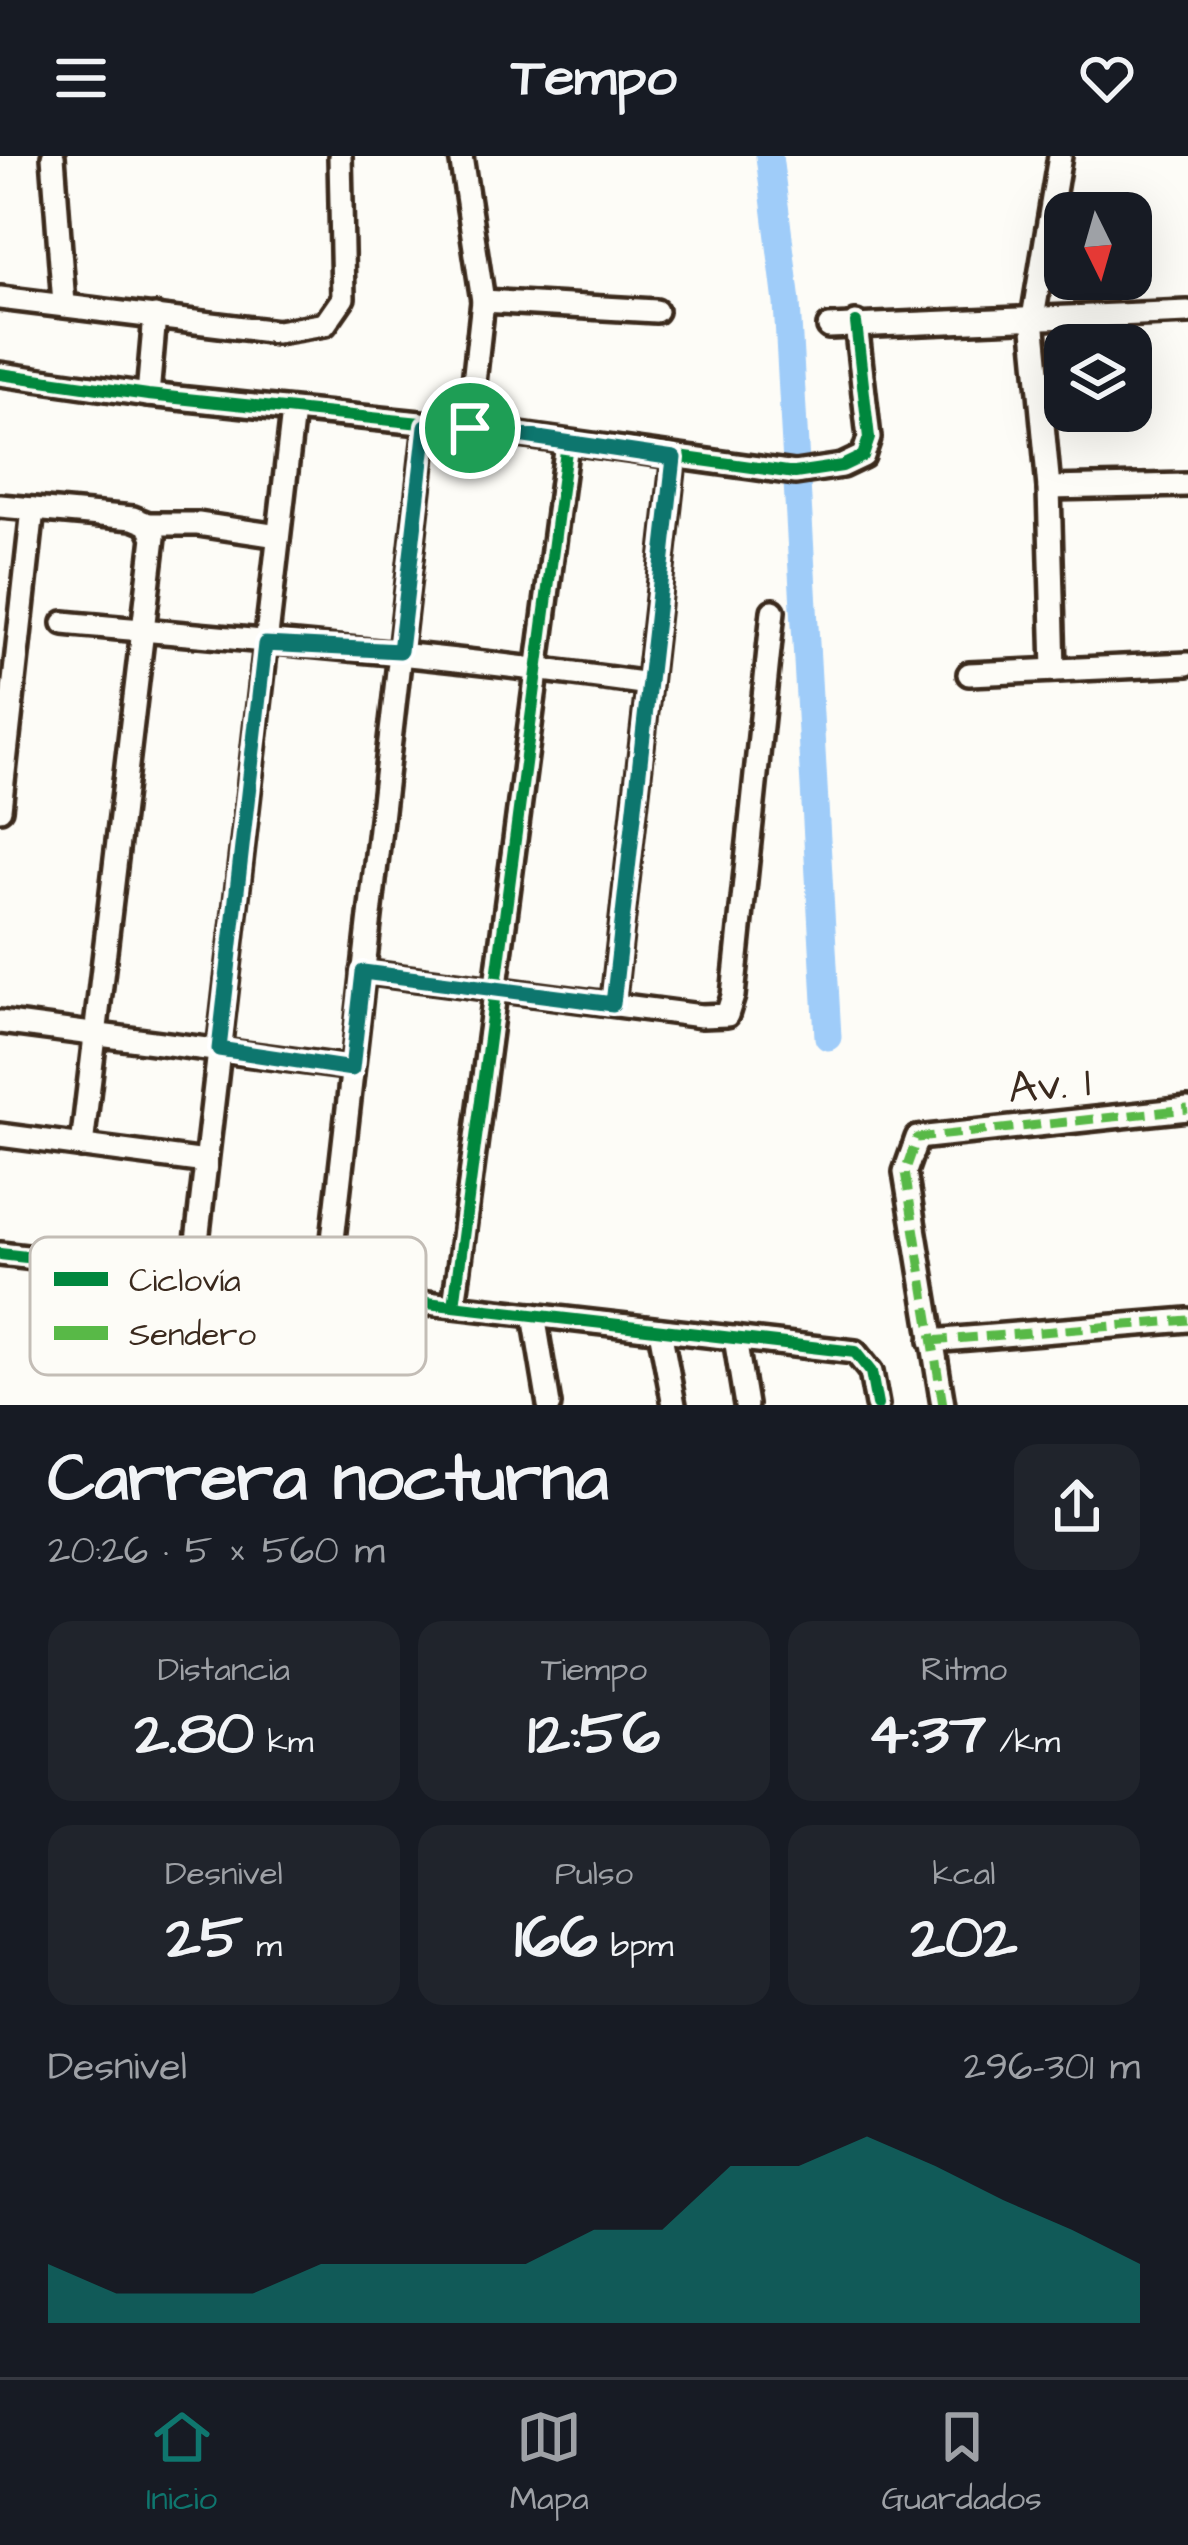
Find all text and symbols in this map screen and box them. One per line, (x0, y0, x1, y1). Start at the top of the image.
text: Tempo (511, 41, 677, 116)
icon: menu (48, 45, 114, 111)
icon: heart (1074, 45, 1140, 111)
north arrow (1044, 192, 1152, 300)
map controls (1044, 192, 1152, 432)
button: layers (1044, 324, 1152, 432)
pin (419, 377, 521, 479)
icon: arrive (437, 395, 503, 461)
street label: Av. 1 (1006, 1052, 1093, 1120)
legend (30, 1237, 426, 1375)
text: Ciclovía (129, 1258, 241, 1304)
text: Sendero (129, 1312, 257, 1358)
text: Carrera nocturna (48, 1434, 608, 1526)
button: share (1014, 1444, 1140, 1570)
text: 20:26 · 5 × 560 m (48, 1525, 385, 1579)
text: Distancia (158, 1647, 290, 1693)
text: Tiempo (541, 1647, 647, 1693)
text: Ritmo (921, 1647, 1007, 1693)
text: 2.80 (135, 1693, 254, 1776)
text: 12:56 (528, 1693, 660, 1776)
text: 4:37 (868, 1693, 986, 1776)
text: km (254, 1719, 313, 1765)
text: /km (986, 1719, 1060, 1765)
text: Desnivel (165, 1851, 283, 1897)
text: Pulso (555, 1851, 633, 1897)
text: kcal (932, 1851, 996, 1897)
text: 25 (166, 1897, 243, 1980)
text: 166 (515, 1897, 598, 1980)
text: 202 (911, 1897, 1017, 1980)
text: m (243, 1923, 282, 1969)
text: bpm (598, 1923, 673, 1969)
text: Desnivel (48, 2041, 187, 2095)
text: 296–301 m (964, 2041, 1140, 2095)
tab: Inicio (146, 2404, 217, 2522)
tab: Mapa (510, 2404, 589, 2522)
tab: Guardados (881, 2404, 1042, 2522)

